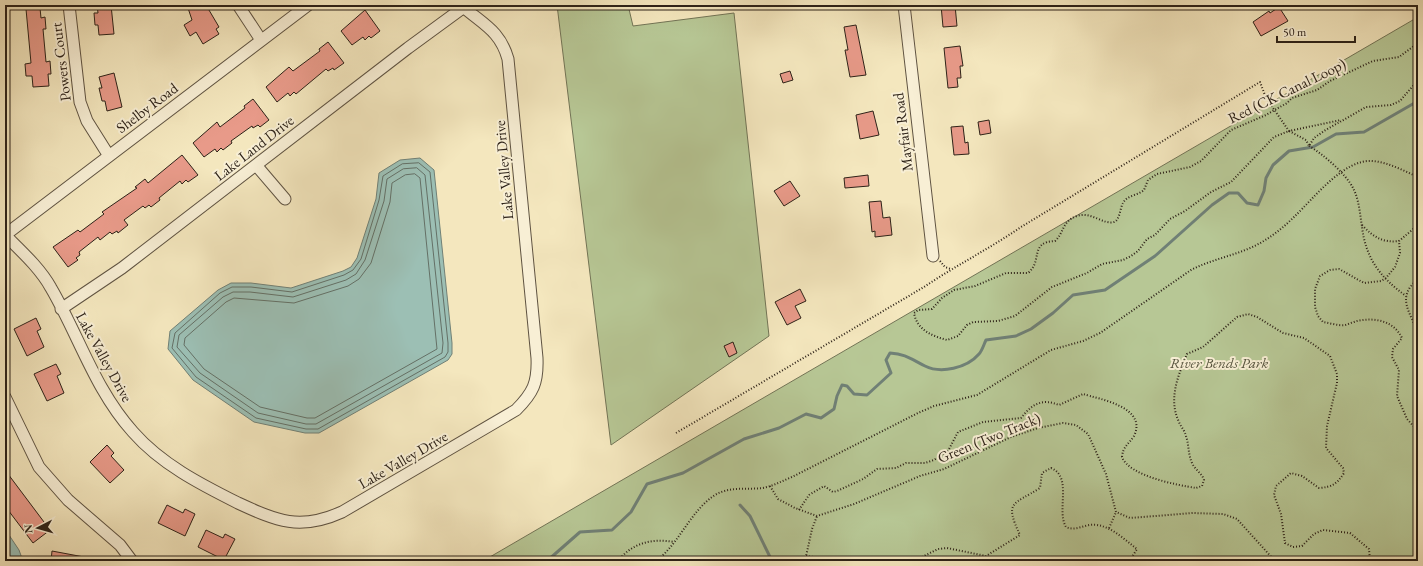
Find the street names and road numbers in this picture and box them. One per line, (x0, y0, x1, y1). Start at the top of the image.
street label: Powers Court (46, 21, 75, 102)
street label: Red (CK Canal Loop) (1225, 54, 1349, 127)
street label: Shelby Road (112, 78, 182, 137)
street label: Mayfair Road (888, 91, 917, 172)
street label: Lake Land Drive (210, 111, 297, 185)
street label: Lake Valley Drive (490, 119, 517, 221)
street label: Lake Valley Drive (72, 308, 137, 405)
street label: Green (Two Track) (935, 408, 1043, 467)
street label: Lake Valley Drive (355, 426, 451, 493)

